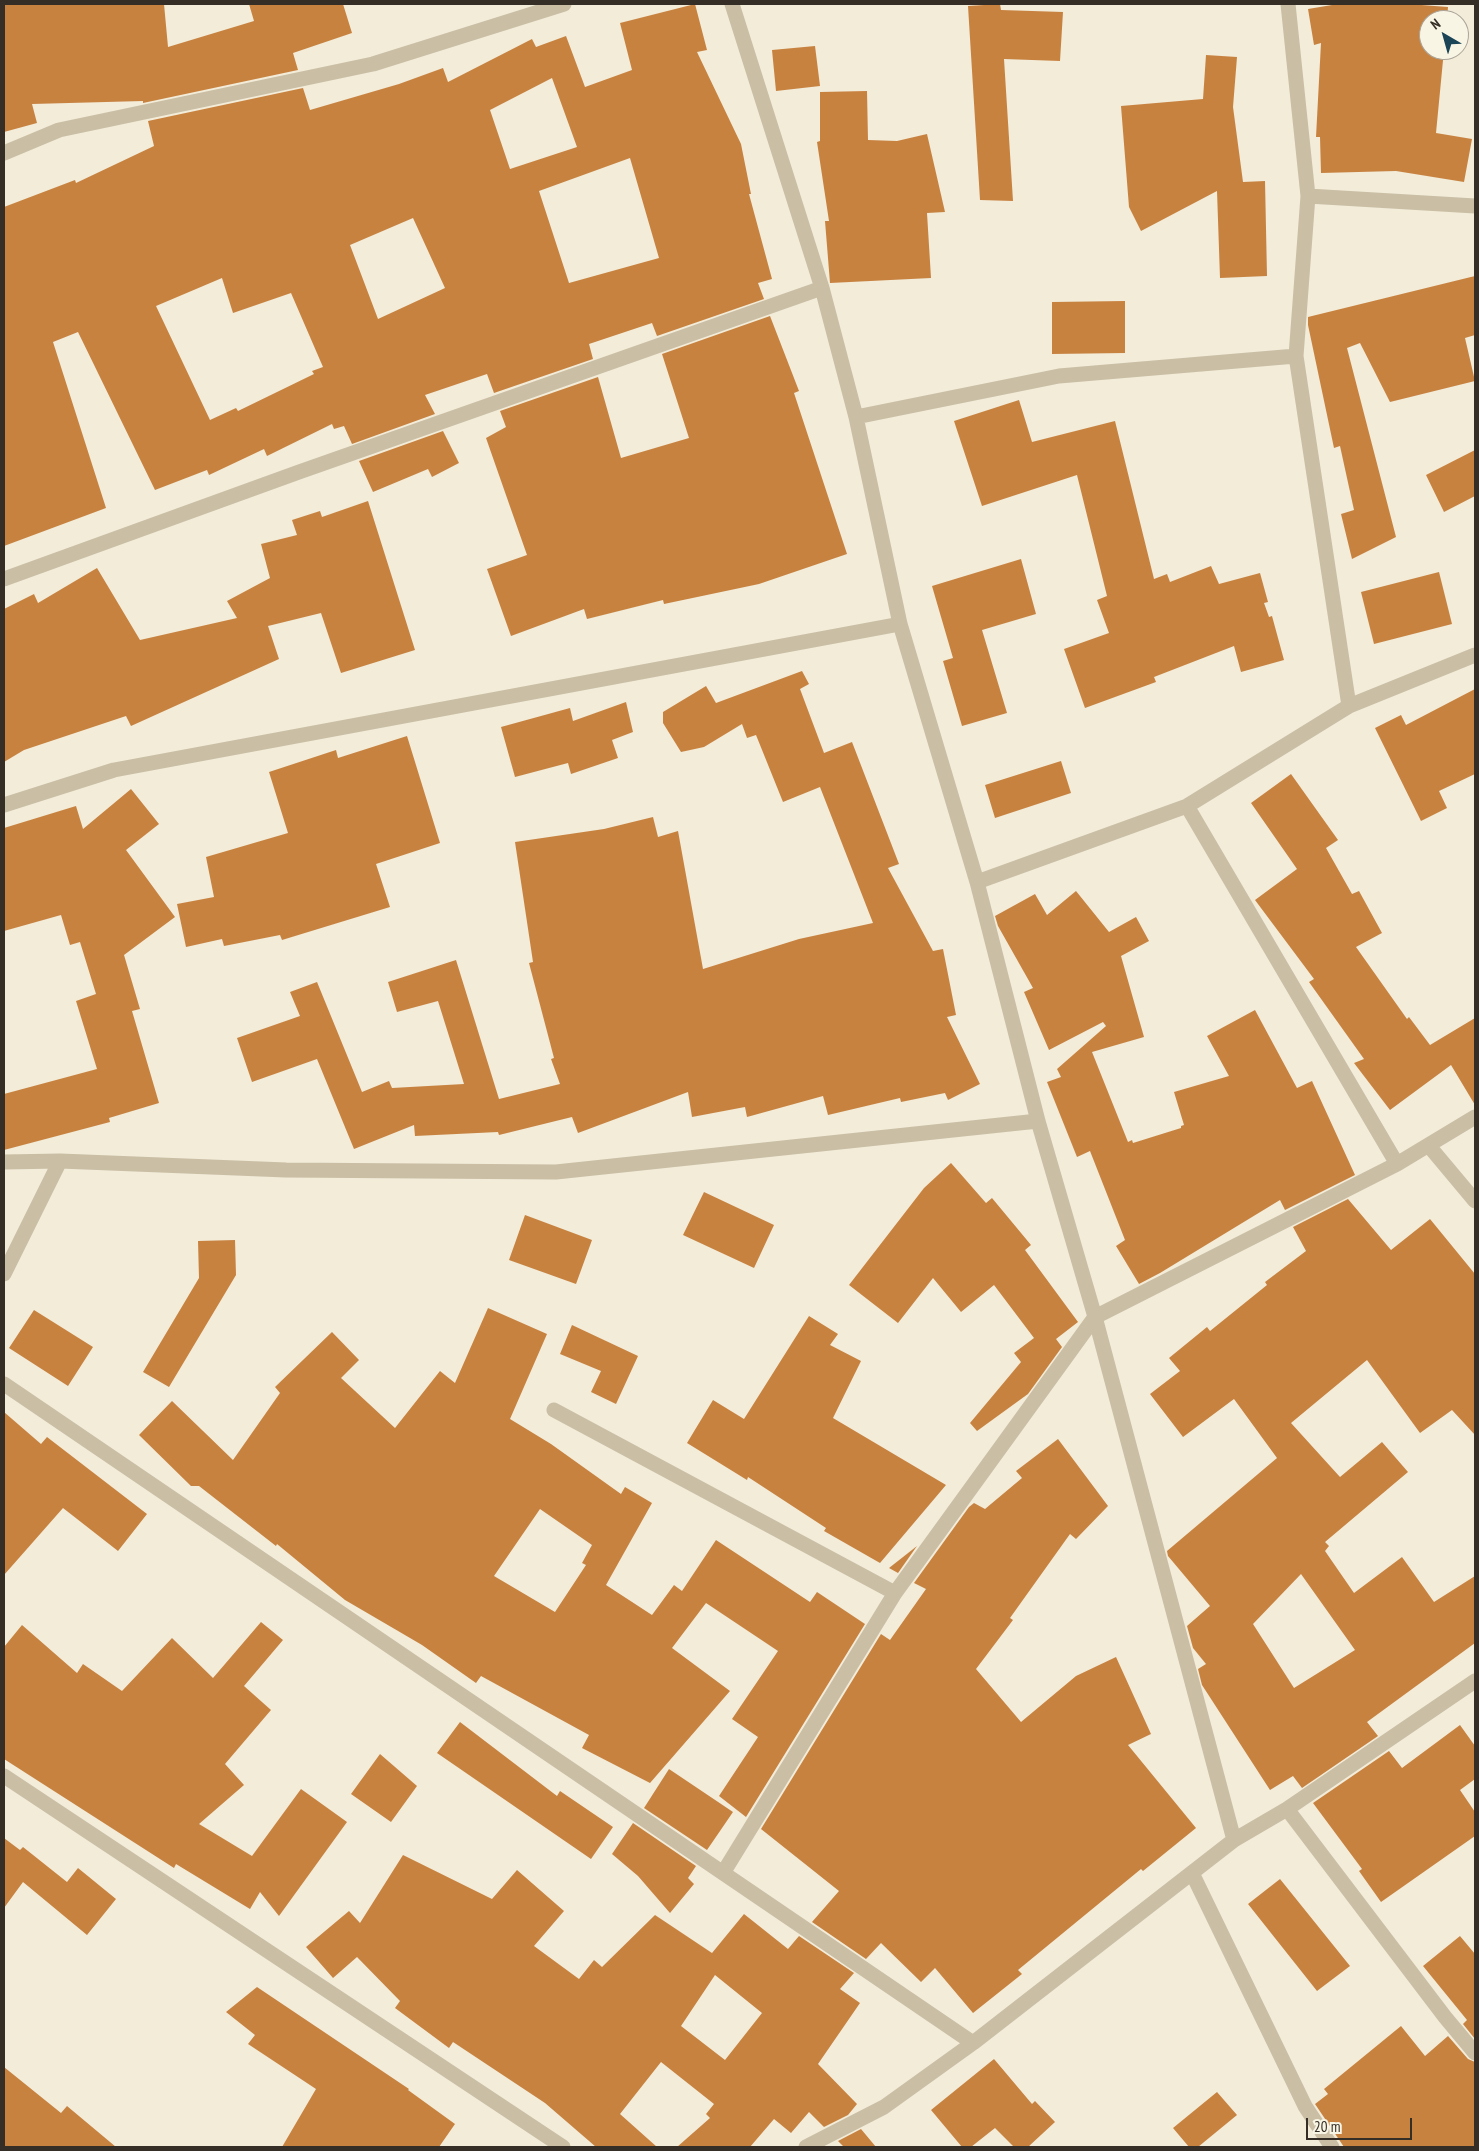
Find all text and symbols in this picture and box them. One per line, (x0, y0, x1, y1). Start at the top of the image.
north arrow (1419, 10, 1469, 60)
text: N (1427, 15, 1444, 33)
scale bar (1309, 2108, 1415, 2140)
text: 20 m (1314, 2117, 1340, 2136)

